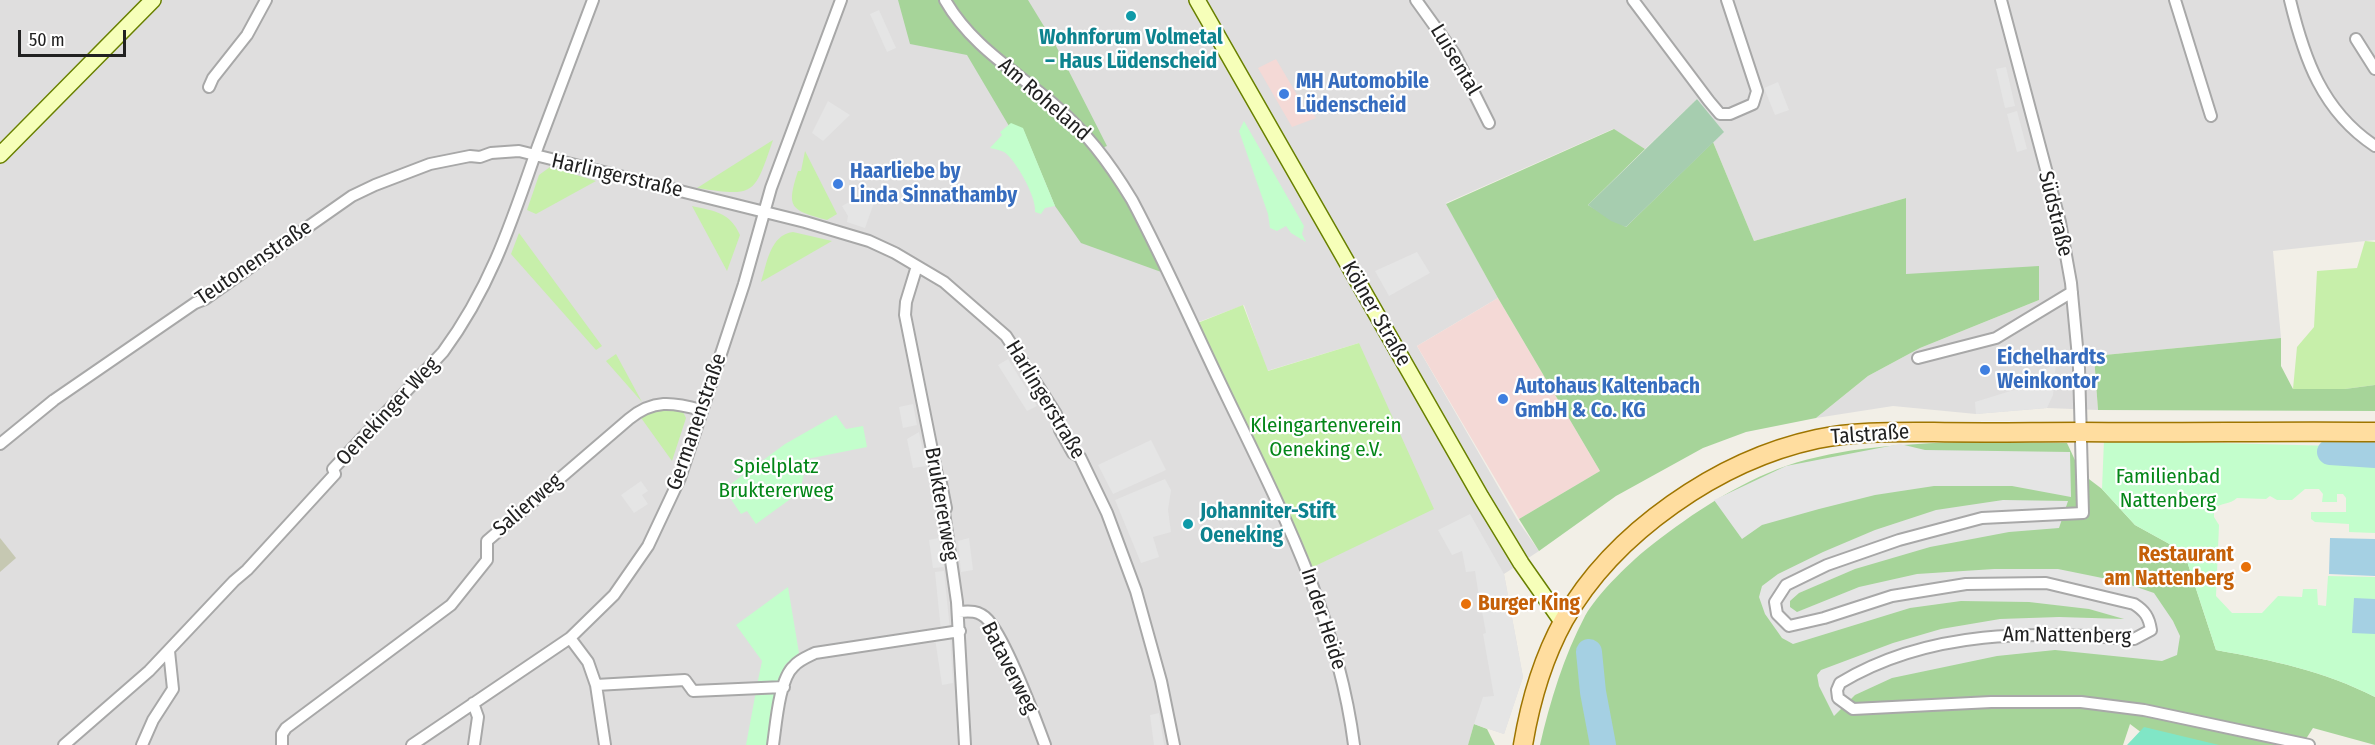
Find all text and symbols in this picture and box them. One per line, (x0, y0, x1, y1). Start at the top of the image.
marker: Wohnforum Volmetal – Haus Lüdenscheid (1124, 9, 1138, 23)
scale bar (21, 18, 129, 56)
street label: Luisental (1424, 20, 1486, 100)
place label: Wohnforum Volmetal – Haus Lüdenscheid (1039, 25, 1223, 75)
text: 50 m (29, 29, 65, 51)
street label: Am Roheland (993, 53, 1095, 147)
place label: MH Automobile Lüdenscheid (1296, 69, 1429, 119)
marker: MH Automobile Lüdenscheid (1277, 87, 1291, 101)
street label: Harlingerstraße (549, 149, 685, 203)
place label: Haarliebe by Linda Sinnathamby (850, 159, 1017, 209)
street label: Südstraße (2032, 169, 2078, 259)
marker: Haarliebe by Linda Sinnathamby (831, 177, 845, 191)
street label: Teutonenstraße (191, 215, 317, 311)
street label: Kölner Straße (1336, 257, 1416, 371)
street label: Harlingerstraße (1000, 336, 1090, 464)
place label: Eichelhardts Weinkontor (1997, 345, 2106, 395)
street label: Germanenstraße (662, 350, 732, 494)
street label: Oenekinger Weg (331, 353, 445, 471)
marker: Eichelhardts Weinkontor (1978, 363, 1992, 377)
place label: Autohaus Kaltenbach GmbH & Co. KG (1515, 374, 1700, 424)
marker: Autohaus Kaltenbach GmbH & Co. KG (1496, 392, 1510, 406)
park label: Kleingartenverein Oeneking e.V. (1250, 413, 1402, 463)
street label: Talstraße (1830, 420, 1910, 450)
street label: Bruktererweg (919, 445, 963, 563)
park label: Spielplatz Bruktererweg (719, 454, 833, 504)
park label: Familienbad Nattenberg (2116, 464, 2220, 514)
street label: Salierweg (488, 468, 568, 542)
place label: Johanniter-Stift Oeneking (1200, 499, 1336, 549)
marker: Johanniter-Stift Oeneking (1181, 517, 1195, 531)
place label: Restaurant am Nattenberg (2104, 542, 2234, 592)
marker: Restaurant am Nattenberg (2239, 560, 2253, 574)
street label: In der Heide (1295, 565, 1351, 673)
place label: Burger King (1478, 591, 1580, 617)
marker: Burger King (1459, 597, 1473, 611)
street label: Bataverweg (975, 618, 1043, 718)
street label: Am Nattenberg (2003, 622, 2131, 650)

